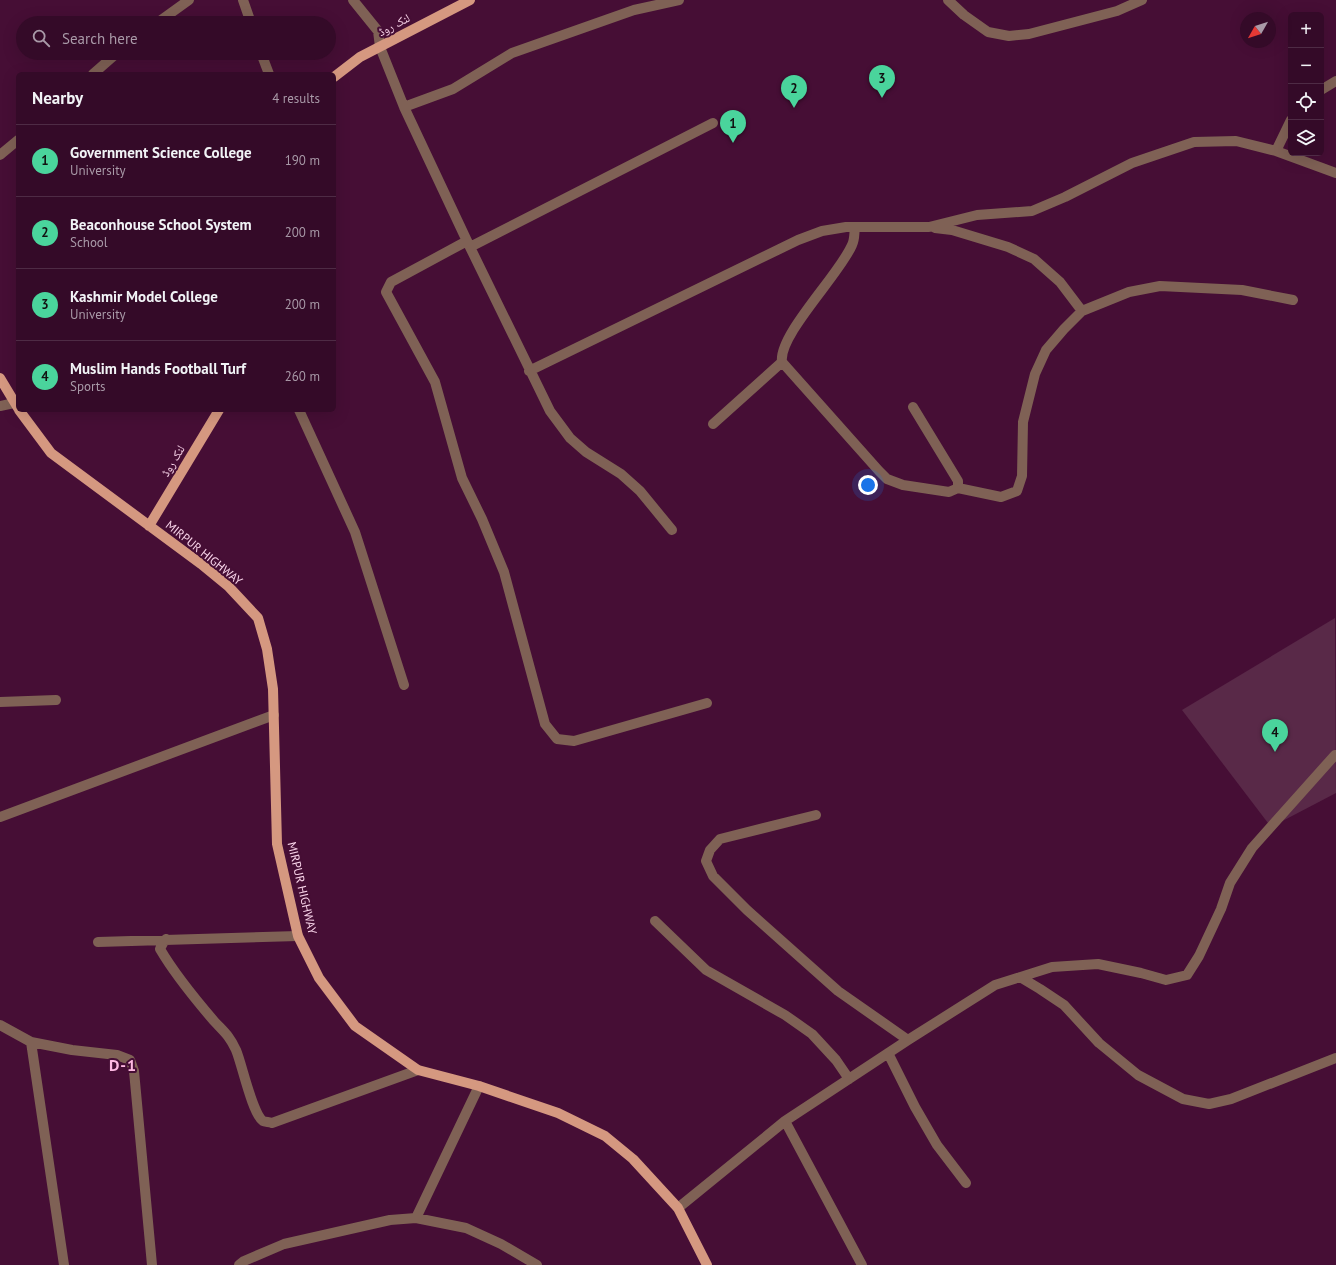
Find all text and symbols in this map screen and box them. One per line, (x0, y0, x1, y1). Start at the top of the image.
street label: لنک روڈ (375, 10, 412, 39)
north arrow (1240, 12, 1276, 48)
map controls (1288, 12, 1324, 156)
button: + (1288, 12, 1324, 48)
search box (16, 16, 336, 60)
icon: search (30, 27, 52, 49)
text: Search here (62, 29, 138, 48)
button: − (1288, 48, 1324, 84)
pin: 3 (869, 65, 895, 98)
pin: 2 (781, 75, 807, 108)
button: locate (1288, 84, 1324, 120)
text: Nearby (32, 87, 83, 109)
text: 4 results (272, 90, 320, 107)
pin: 1 (720, 110, 746, 143)
button: layers (1288, 120, 1324, 156)
text: Government Science College (70, 143, 252, 162)
text: 1 (41, 152, 49, 169)
text: 190 m (285, 152, 320, 169)
text: University (70, 162, 126, 179)
text: Beaconhouse School System (70, 215, 252, 234)
text: 2 (41, 224, 49, 241)
text: 200 m (285, 224, 320, 241)
text: School (70, 234, 108, 251)
text: Kashmir Model College (70, 287, 218, 306)
text: 3 (41, 296, 49, 313)
text: 200 m (285, 296, 320, 313)
text: University (70, 306, 126, 323)
text: Muslim Hands Football Turf (70, 359, 246, 378)
text: 4 (41, 368, 49, 385)
text: 260 m (285, 368, 320, 385)
text: Sports (70, 378, 106, 395)
street label: لنک روڈ (157, 442, 188, 479)
your location (858, 475, 878, 495)
street label: MIRPUR HIGHWAY (163, 517, 246, 588)
pin: 4 (1262, 719, 1288, 752)
street label: MIRPUR HIGHWAY (285, 840, 320, 936)
district label: D-1 (109, 1055, 137, 1075)

